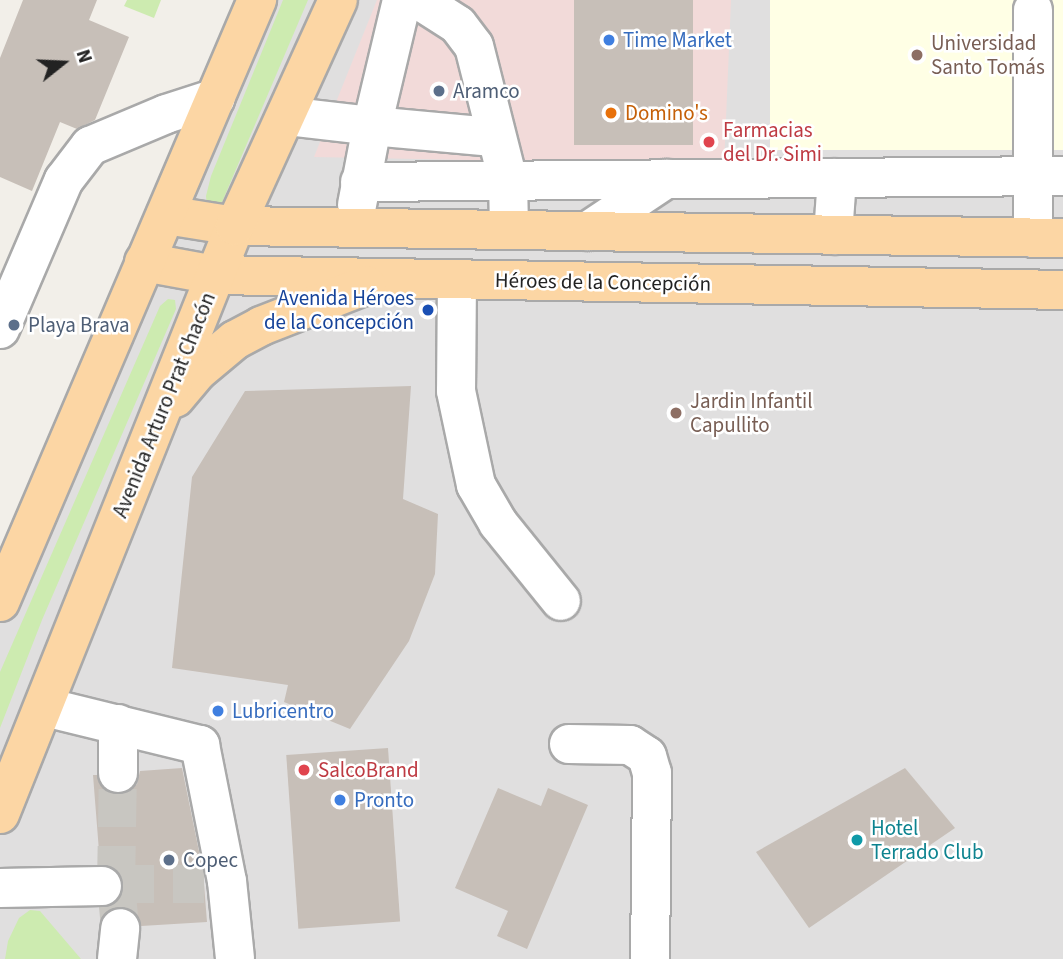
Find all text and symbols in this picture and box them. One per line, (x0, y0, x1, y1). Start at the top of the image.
place label: Time Market (623, 27, 732, 53)
north arrow (28, 28, 98, 98)
place label: Universidad Santo Tomás (931, 30, 1045, 80)
marker: Time Market (601, 32, 617, 48)
text: N (69, 46, 98, 67)
marker: Universidad Santo Tomás (909, 47, 925, 63)
place label: Aramco (453, 78, 520, 104)
marker: Aramco (431, 83, 447, 99)
place label: Domino's (625, 100, 708, 126)
marker: Domino's (603, 105, 619, 121)
place label: Farmacias del Dr. Simi (723, 117, 822, 167)
marker: Farmacias del Dr. Simi (701, 134, 717, 150)
street label: Héroes de la Concepción (495, 268, 711, 296)
place label: Avenida Héroes de la Concepción (264, 285, 414, 335)
street label: Avenida Arturo Prat Chacón (107, 289, 221, 521)
marker: Avenida Héroes de la Concepción (420, 302, 436, 318)
place label: Playa Brava (28, 312, 130, 338)
marker: Playa Brava (6, 317, 22, 333)
place label: Jardin Infantil Capullito (690, 388, 813, 438)
marker: Jardin Infantil Capullito (668, 405, 684, 421)
place label: Lubricentro (232, 698, 334, 724)
marker: Lubricentro (210, 703, 226, 719)
place label: SalcoBrand (318, 757, 419, 783)
marker: SalcoBrand (296, 762, 312, 778)
place label: Pronto (354, 787, 414, 813)
marker: Pronto (332, 792, 348, 808)
place label: Hotel Terrado Club (871, 815, 984, 865)
marker: Hotel Terrado Club (849, 832, 865, 848)
place label: Copec (183, 847, 238, 873)
marker: Copec (161, 852, 177, 868)

